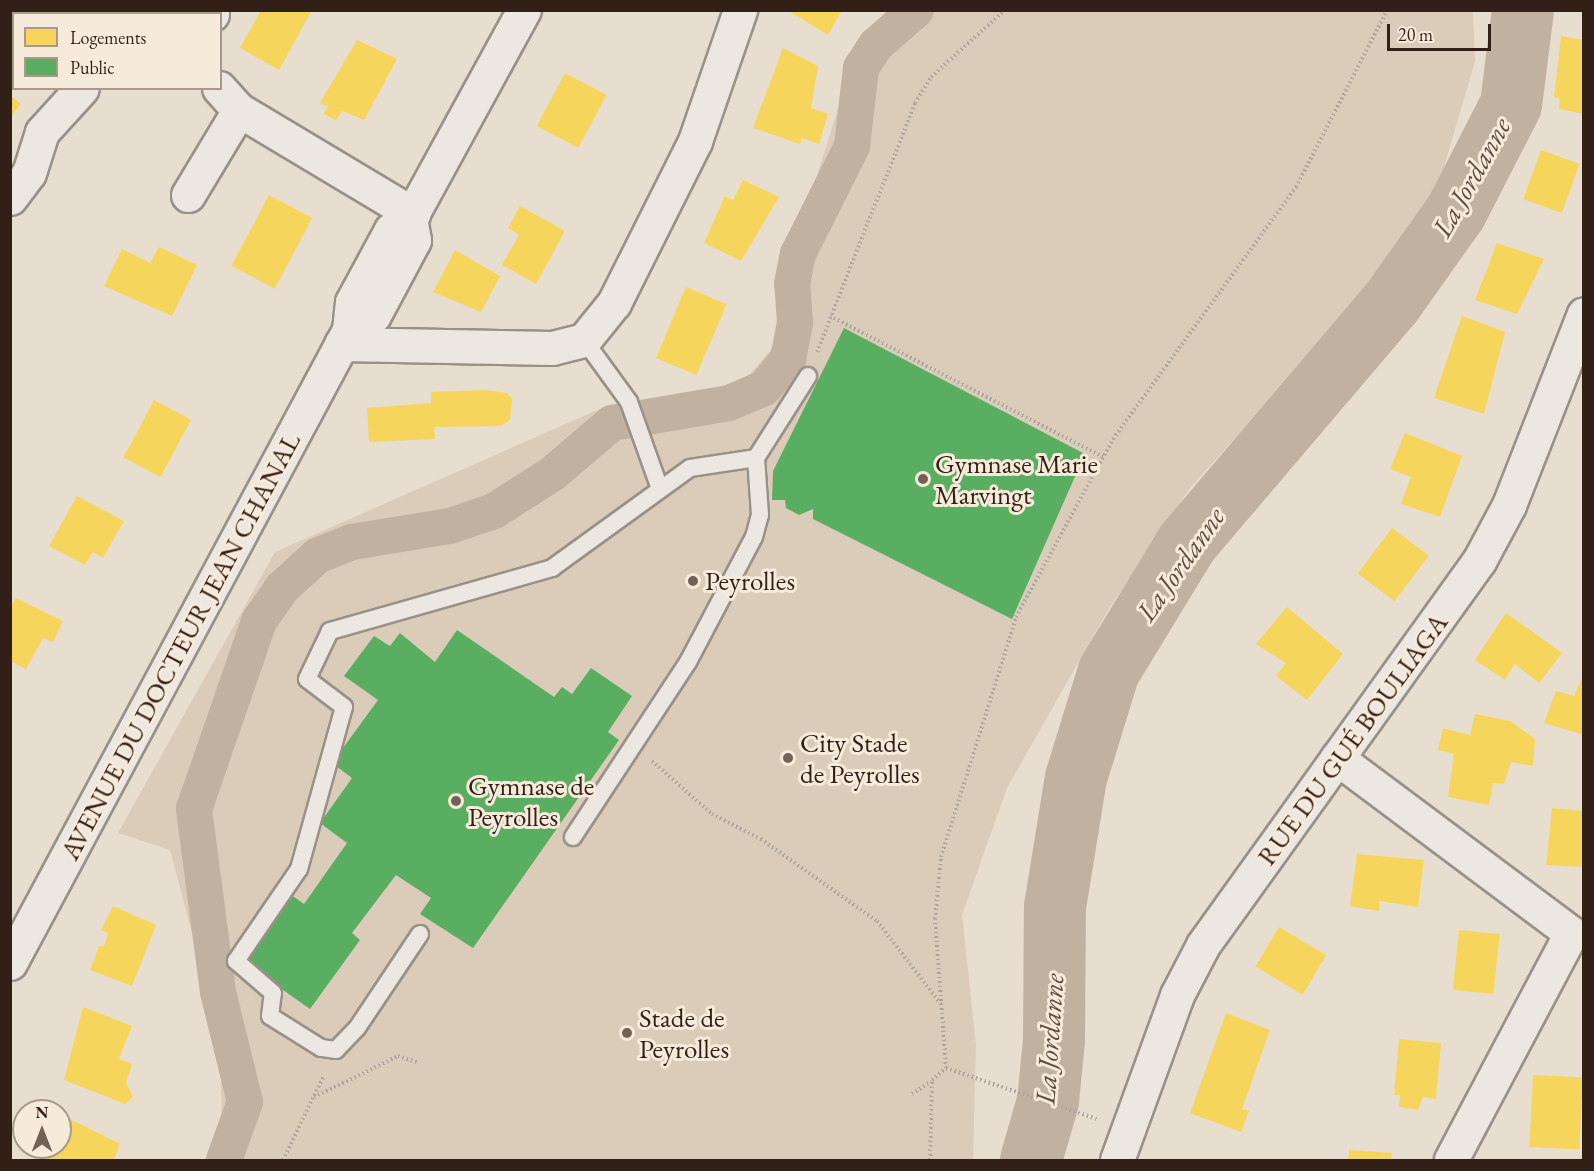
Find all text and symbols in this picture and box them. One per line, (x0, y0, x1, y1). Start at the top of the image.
legend (12, 12, 222, 90)
scale bar (1390, 12, 1494, 50)
text: 20 m (1398, 23, 1433, 46)
text: Logements (70, 26, 146, 49)
text: Public (70, 56, 114, 79)
water label: La Jordanne (1424, 111, 1518, 243)
street label: AVENUE DU DOCTEUR JEAN CHANAL (53, 427, 307, 865)
place label: Gymnase Marie Marvingt (935, 447, 1098, 510)
marker: Gymnase Marie Marvingt (916, 472, 930, 486)
water label: La Jordanne (1129, 501, 1231, 627)
place label: Peyrolles (705, 565, 795, 597)
marker: Peyrolles (686, 574, 700, 588)
street label: RUE DU GUÉ BOULIAGA (1250, 607, 1454, 871)
place label: City Stade de Peyrolles (800, 726, 920, 789)
marker: City Stade de Peyrolles (781, 751, 795, 765)
place label: Gymnase de Peyrolles (468, 769, 594, 832)
marker: Gymnase de Peyrolles (449, 794, 463, 808)
water label: La Jordanne (1028, 972, 1070, 1106)
place label: Stade de Peyrolles (639, 1001, 729, 1064)
marker: Stade de Peyrolles (620, 1026, 634, 1040)
north arrow (12, 1099, 72, 1159)
text: N (36, 1102, 48, 1123)

